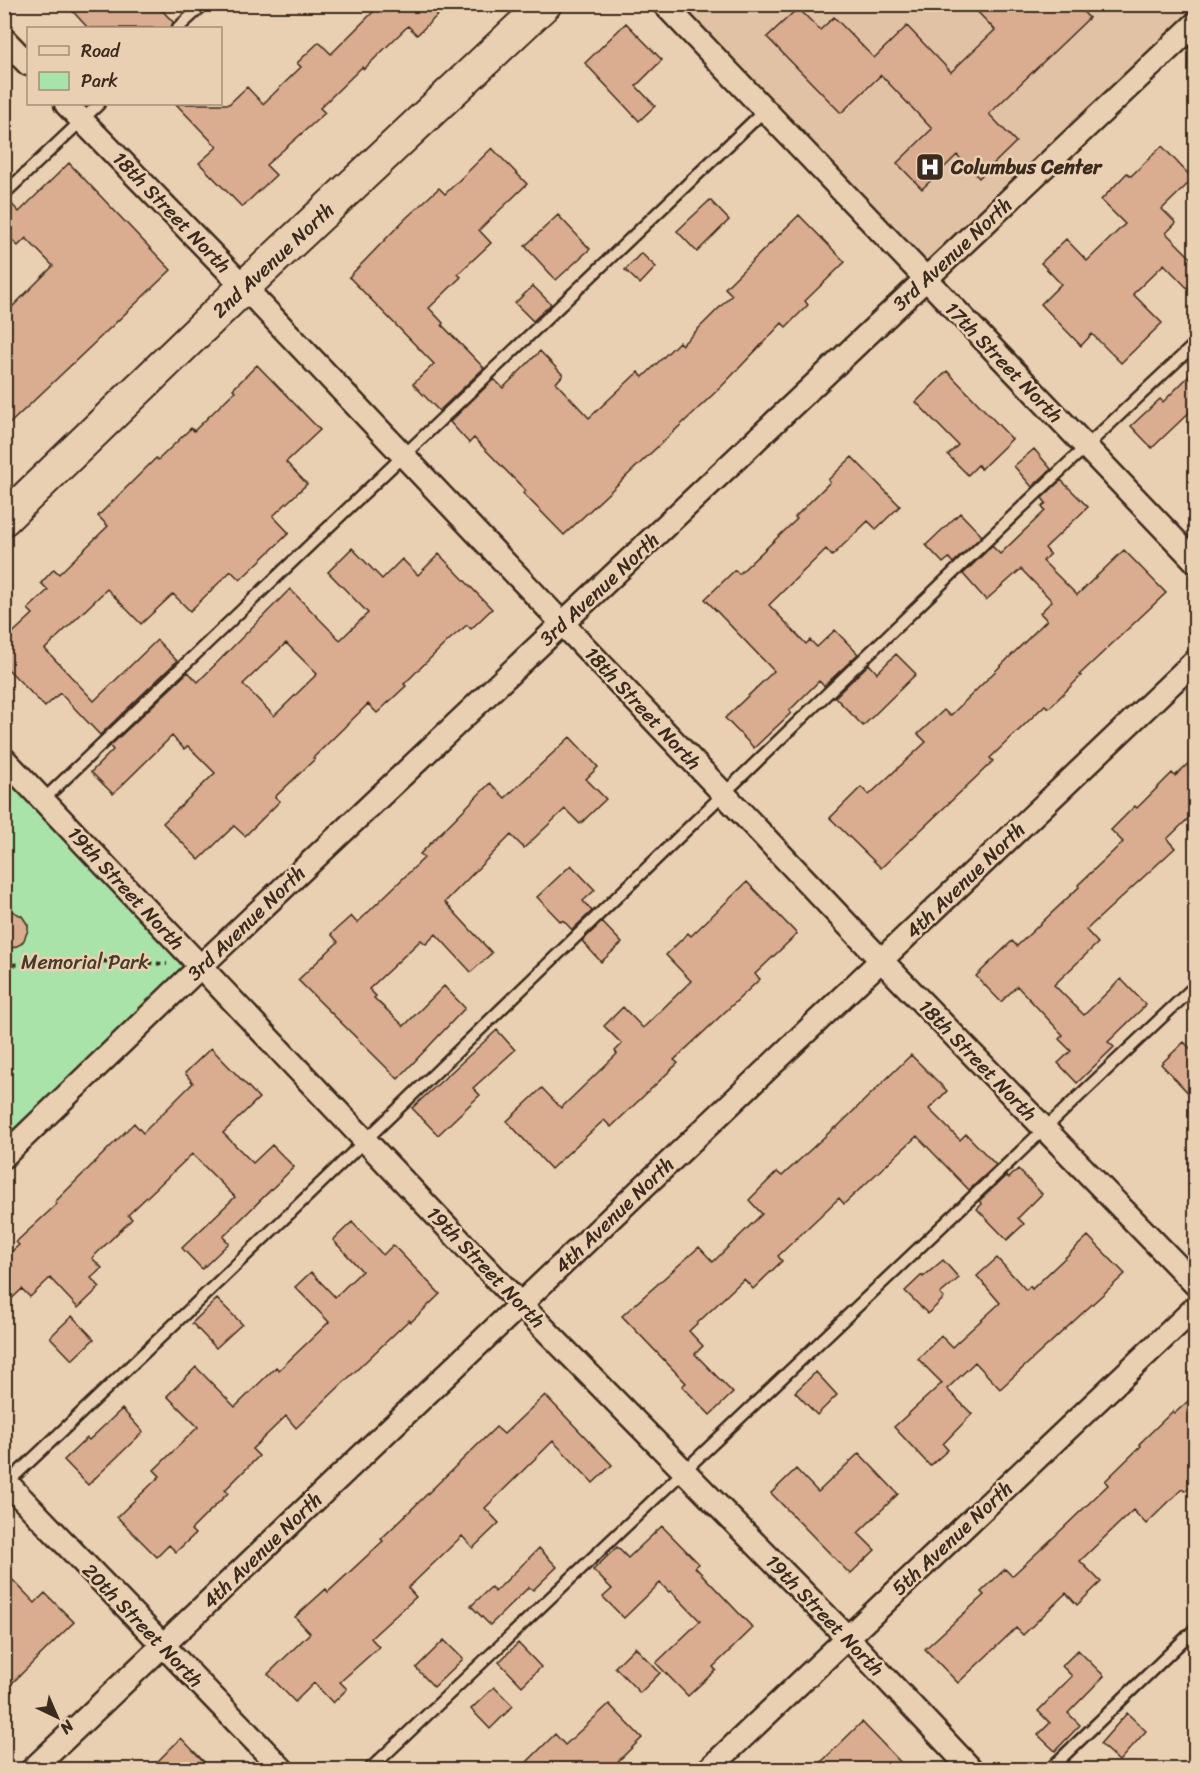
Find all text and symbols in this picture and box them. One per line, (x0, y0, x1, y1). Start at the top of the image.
legend (27, 27, 222, 105)
text: Road (81, 35, 121, 67)
text: Park (81, 65, 118, 97)
street label: 18th Street North (104, 143, 240, 282)
place label: Columbus Center (950, 150, 1103, 185)
hospital icon: Columbus Center (914, 151, 946, 183)
street label: 3rd Avenue North (884, 189, 1021, 320)
street label: 2nd Avenue North (204, 194, 343, 327)
street label: 17th Street North (936, 293, 1071, 432)
street label: 3rd Avenue North (531, 524, 668, 655)
street label: 18th Street North (575, 638, 710, 779)
street label: 4th Avenue North (897, 813, 1034, 947)
street label: 19th Street North (58, 818, 193, 959)
street label: 3rd Avenue North (179, 857, 314, 990)
park label: Memorial Park (21, 945, 149, 980)
street label: 18th Street North (910, 991, 1046, 1130)
street label: 4th Avenue North (546, 1148, 683, 1282)
street label: 19th Street North (418, 1198, 554, 1337)
street label: 5th Avenue North (883, 1472, 1021, 1605)
street label: 4th Avenue North (194, 1483, 331, 1617)
street label: 19th Street North (757, 1546, 893, 1685)
street label: 20th Street North (73, 1555, 212, 1696)
north arrow (27, 1687, 87, 1747)
text: N (52, 1712, 82, 1742)

